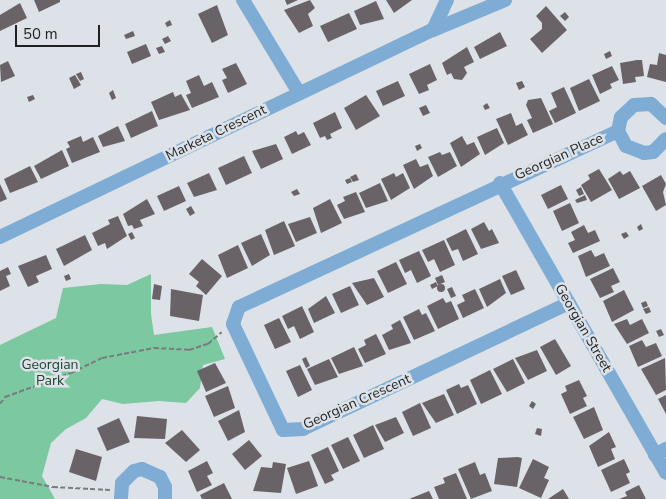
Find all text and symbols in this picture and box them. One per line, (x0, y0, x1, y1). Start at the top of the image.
scale bar (18, 15, 102, 47)
text: 50 m (23, 24, 58, 44)
street label: Marketa Crescent (163, 101, 269, 165)
street label: Georgian Place (512, 130, 606, 184)
street label: Georgian Street (551, 281, 615, 375)
park label: Georgian Park (21, 357, 79, 390)
street label: Georgian Crescent (301, 371, 413, 433)

